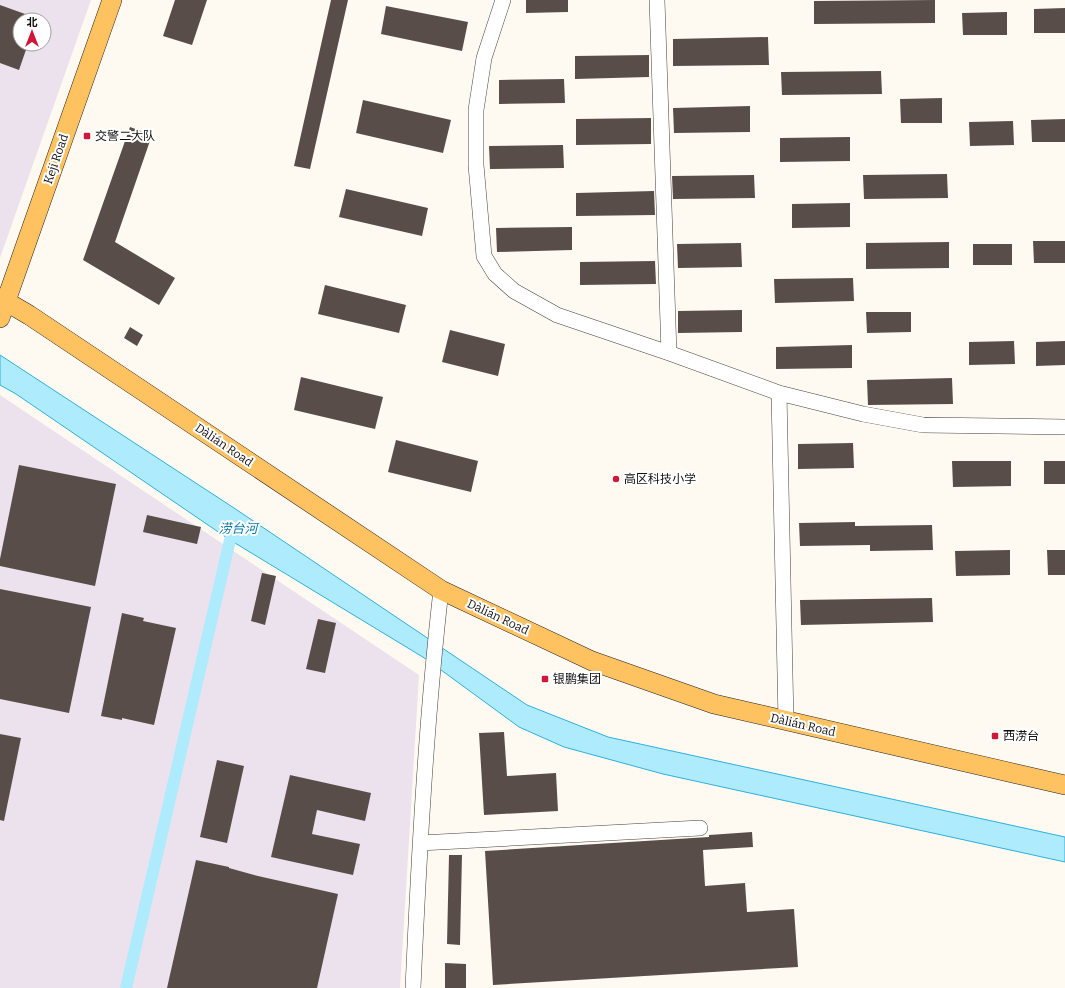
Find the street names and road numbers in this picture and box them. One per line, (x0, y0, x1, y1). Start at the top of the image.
street label: Keji Road (41, 132, 71, 186)
street label: Dàlián Road (192, 421, 256, 469)
street label: Dàlián Road (465, 597, 531, 637)
street label: Dàlián Road (769, 711, 837, 739)

